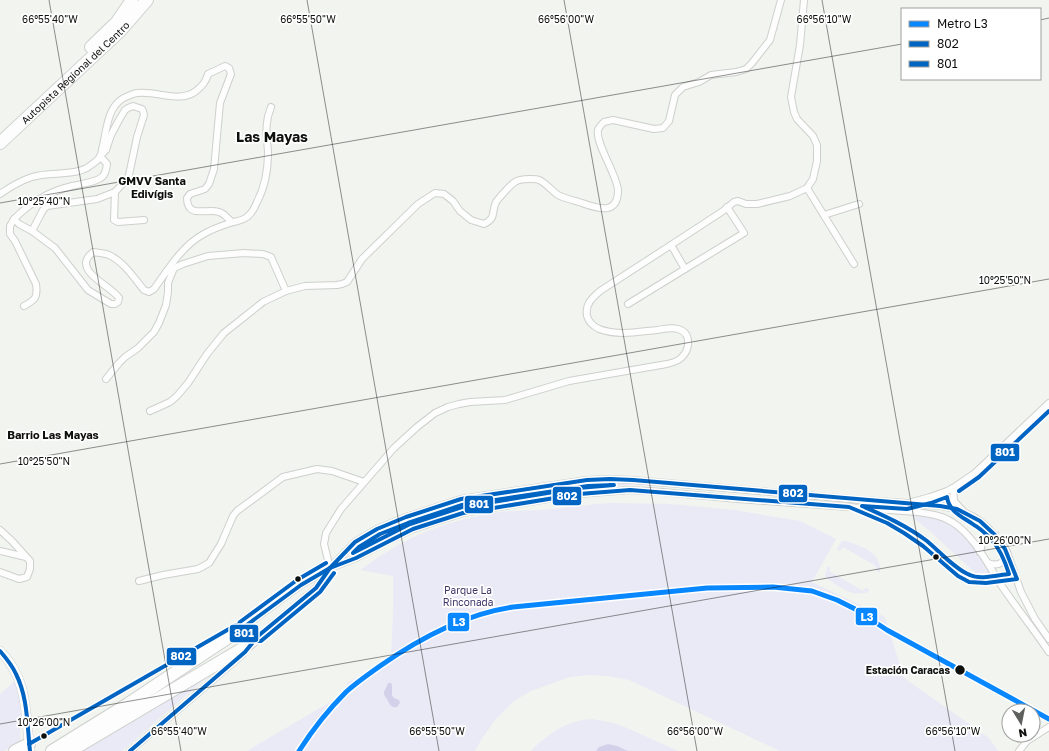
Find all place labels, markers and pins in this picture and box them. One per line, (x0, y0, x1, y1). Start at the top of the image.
unlabelled marker (931, 552, 941, 562)
unlabelled marker (293, 574, 303, 584)
marker: Estación Caracas (953, 663, 967, 677)
place label: Estación Caracas (866, 664, 950, 676)
unlabelled marker (39, 731, 49, 741)

